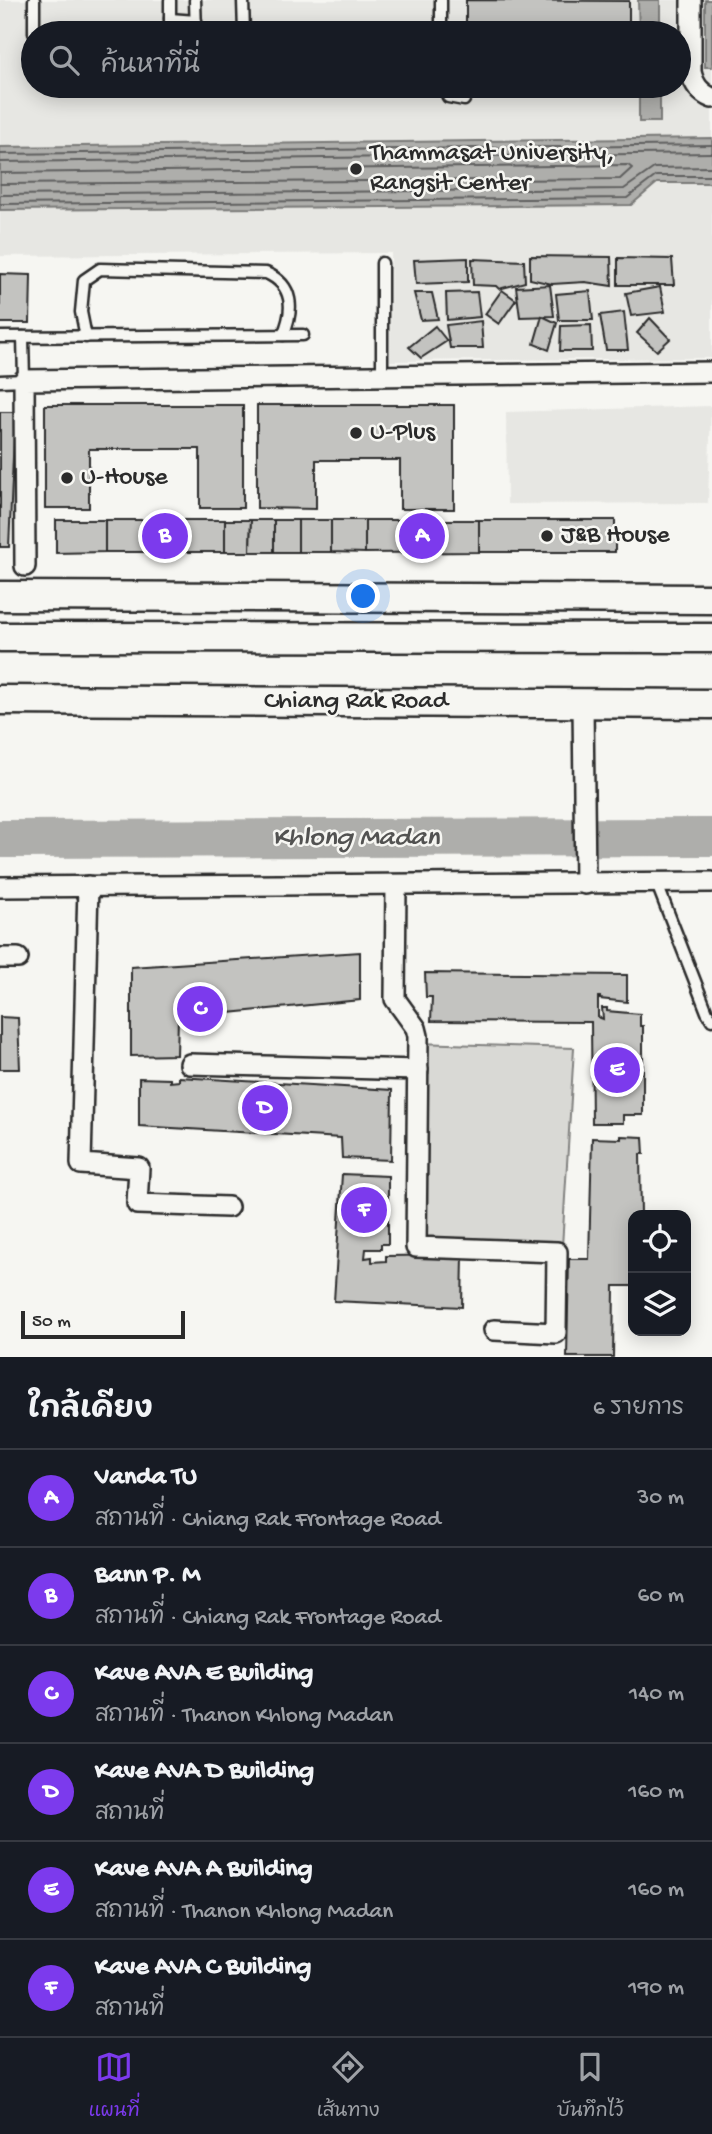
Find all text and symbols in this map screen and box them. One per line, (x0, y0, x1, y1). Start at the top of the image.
search box (21, 21, 691, 98)
icon: search (45, 41, 83, 79)
text: ค้นหาที่นี่ (101, 52, 200, 83)
place label: Thammasat University, Rangsit Center (368, 139, 614, 200)
marker: Thammasat University, Rangsit Center (348, 161, 364, 177)
place label: U-Plus (370, 418, 436, 449)
marker: U-Plus (348, 425, 364, 441)
place label: U-House (81, 463, 168, 494)
marker: U-House (59, 470, 75, 486)
pin: B (142, 510, 188, 562)
pin: A (399, 510, 445, 562)
place label: J&B House (561, 521, 670, 552)
marker: J&B House (539, 528, 555, 544)
your location (346, 579, 380, 613)
street label: Chiang Rak Road (264, 687, 450, 718)
water label: Khlong Madan (272, 822, 440, 855)
pin: C (177, 983, 223, 1035)
pin: E (594, 1044, 640, 1096)
pin: D (242, 1082, 288, 1134)
pin: F (341, 1184, 387, 1236)
map controls (628, 1210, 691, 1336)
button: locate (628, 1210, 691, 1273)
button: layers (628, 1273, 691, 1336)
scale bar (21, 1308, 186, 1340)
text: 50 m (32, 1311, 71, 1334)
text: ใกล้เคียง (28, 1394, 153, 1429)
text: 6 รายการ (593, 1396, 684, 1423)
text: Vanda TU (95, 1463, 197, 1494)
text: A (44, 1485, 58, 1512)
text: 30 m (637, 1485, 684, 1512)
text: สถานที่ · Chiang Rak Frontage Road (95, 1507, 441, 1534)
text: Bann P. M (95, 1561, 200, 1592)
text: B (45, 1583, 57, 1610)
text: 60 m (638, 1583, 684, 1610)
text: สถานที่ · Chiang Rak Frontage Road (95, 1605, 441, 1632)
text: Kave AVA E Building (95, 1659, 313, 1690)
text: C (45, 1681, 57, 1708)
text: 140 m (629, 1681, 684, 1708)
text: สถานที่ · Thanon Khlong Madan (95, 1703, 393, 1730)
text: Kave AVA D Building (95, 1757, 314, 1788)
text: D (44, 1779, 59, 1806)
text: 160 m (628, 1779, 684, 1806)
text: สถานที่ (95, 1801, 164, 1828)
text: Kave AVA A Building (95, 1855, 312, 1886)
text: E (44, 1877, 58, 1904)
text: 160 m (628, 1877, 684, 1904)
text: สถานที่ · Thanon Khlong Madan (95, 1899, 393, 1926)
text: Kave AVA C Building (95, 1953, 311, 1984)
text: F (45, 1975, 57, 2002)
text: 190 m (628, 1975, 684, 2002)
text: สถานที่ (95, 1997, 164, 2024)
tab: แผนที่ (89, 2048, 140, 2124)
tab: เส้นทาง (317, 2048, 380, 2124)
tab: บันทึกไว้ (557, 2048, 623, 2124)

